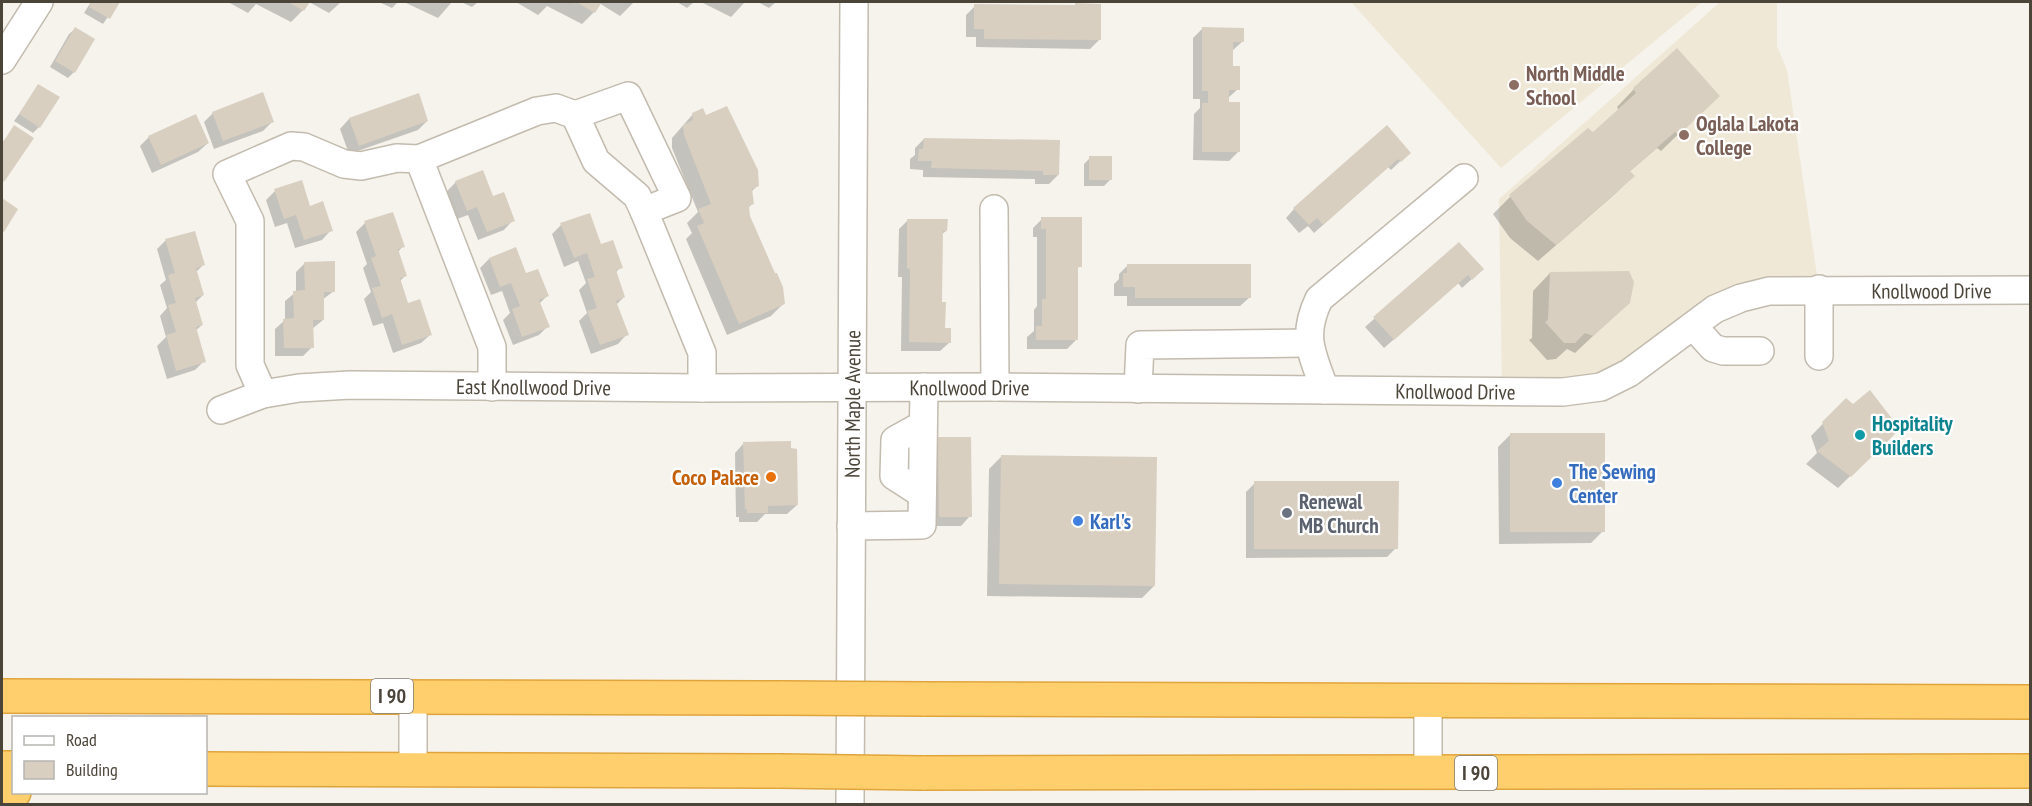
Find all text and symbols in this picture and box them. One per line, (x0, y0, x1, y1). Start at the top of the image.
place label: North Middle School (1526, 60, 1625, 111)
marker: North Middle School (1507, 78, 1521, 92)
place label: Oglala Lakota College (1696, 110, 1799, 161)
marker: Oglala Lakota College (1677, 128, 1691, 142)
street label: Knollwood Drive (1871, 277, 1992, 304)
street label: North Maple Avenue (838, 330, 866, 478)
street label: East Knollwood Drive (456, 372, 611, 401)
street label: Knollwood Drive (909, 373, 1030, 401)
street label: Knollwood Drive (1395, 377, 1516, 405)
place label: Hospitality Builders (1872, 410, 1953, 461)
marker: Hospitality Builders (1853, 428, 1867, 442)
place label: The Sewing Center (1569, 458, 1656, 509)
place label: Coco Palace (672, 464, 759, 491)
marker: Coco Palace (764, 470, 778, 484)
marker: The Sewing Center (1550, 476, 1564, 490)
place label: Renewal MB Church (1299, 488, 1379, 539)
marker: Renewal MB Church (1280, 506, 1294, 520)
place label: Karl's (1090, 508, 1131, 535)
marker: Karl's (1071, 514, 1085, 528)
road number: I 90 (371, 679, 413, 713)
legend (12, 716, 207, 794)
text: Road (66, 728, 97, 751)
road number: I 90 (1455, 756, 1497, 790)
text: Building (66, 758, 118, 781)

